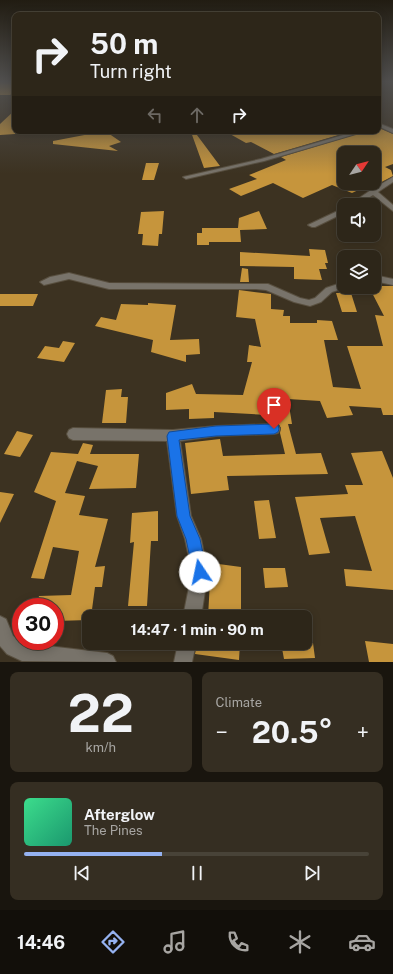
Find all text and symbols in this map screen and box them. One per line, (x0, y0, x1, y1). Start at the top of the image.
text: 50 m (90, 27, 158, 60)
icon: right (24, 28, 76, 80)
text: Turn right (90, 61, 172, 82)
icon: left (144, 104, 166, 126)
icon: ahead (186, 104, 208, 126)
icon: right (228, 104, 250, 126)
north arrow (337, 146, 381, 190)
map controls (337, 146, 381, 294)
button: sound (337, 198, 381, 242)
button: layers (337, 250, 381, 294)
pin (257, 388, 291, 429)
icon: arrive (263, 394, 285, 416)
position arrow (179, 551, 221, 593)
speed limit sign: 30 (12, 598, 64, 650)
text: 14:47 · 1 min · 90 m (130, 621, 264, 638)
text: 22 (68, 683, 134, 744)
text: Climate (216, 695, 262, 710)
text: 20.5° (252, 714, 333, 750)
text: − (216, 719, 228, 745)
text: + (357, 719, 369, 745)
text: km/h (85, 740, 116, 755)
text: Afterglow (84, 806, 155, 823)
text: The Pines (84, 823, 143, 838)
icon: previous (71, 862, 93, 884)
icon: pause (186, 862, 208, 884)
icon: next (301, 862, 323, 884)
icon: directions (99, 928, 127, 956)
icon: music (161, 928, 189, 956)
icon: phone (224, 928, 252, 956)
icon: climate (286, 928, 314, 956)
icon: car (348, 928, 376, 956)
text: 14:46 (17, 932, 65, 953)

